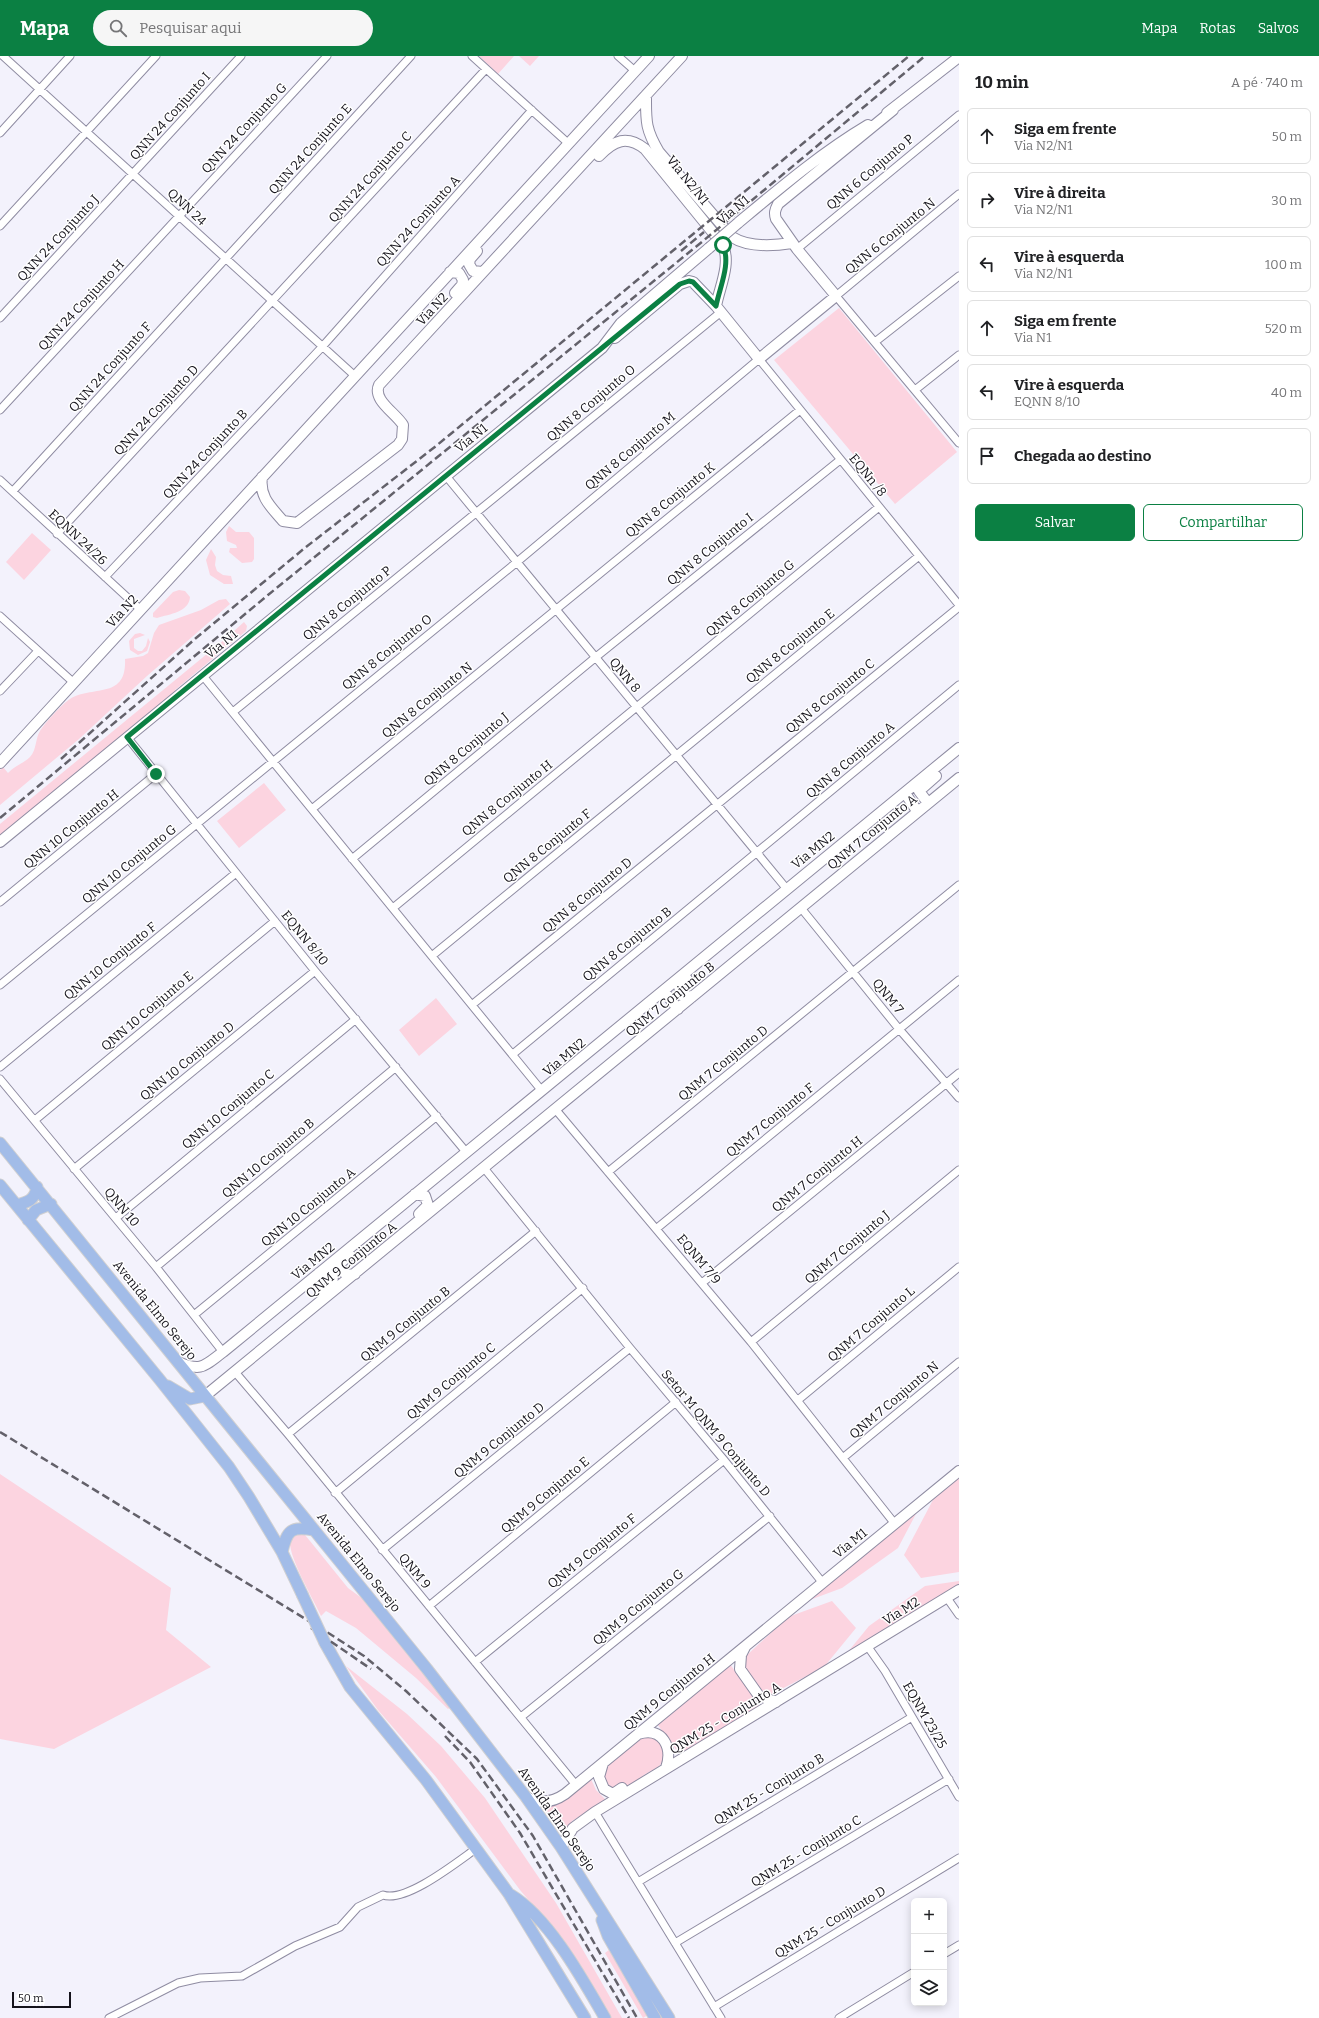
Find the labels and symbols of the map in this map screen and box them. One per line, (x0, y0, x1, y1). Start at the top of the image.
street label: QNN 24 Conjunto I (127, 69, 213, 163)
street label: QNN 24 Conjunto G (198, 79, 290, 176)
street label: QNN 24 Conjunto E (265, 101, 355, 197)
street label: QNN 24 Conjunto C (325, 129, 415, 225)
street label: QNN 6 Conjunto P (823, 131, 917, 213)
street label: Via N2/N1 (664, 153, 713, 208)
street label: QNN 24 Conjunto A (373, 172, 463, 270)
street label: QNN 24 (164, 185, 210, 229)
street label: QNN 24 Conjunto J (14, 192, 102, 284)
street label: Via N1 (714, 192, 753, 228)
street label: QNN 6 Conjunto N (842, 195, 938, 277)
route start (714, 236, 732, 254)
street label: QNN 24 Conjunto H (35, 256, 127, 354)
street label: Via N2 (413, 290, 451, 328)
street label: QNN 24 Conjunto F (66, 319, 154, 415)
street label: QNN 8 Conjunto O (544, 361, 638, 445)
street label: QNN 24 Conjunto D (110, 362, 202, 458)
street label: QNN 24 Conjunto B (160, 406, 250, 502)
street label: QNN 8 Conjunto M (582, 409, 678, 493)
street label: Via N1 (452, 420, 491, 456)
street label: EQNn /8 (846, 451, 890, 499)
street label: QNN 8 Conjunto K (622, 459, 718, 541)
street label: EQNN 24/26 (46, 506, 111, 568)
street label: QNN 8 Conjunto I (664, 510, 756, 588)
street label: QNN 8 Conjunto G (703, 556, 798, 639)
street label: QNN 8 Conjunto P (300, 563, 394, 643)
street label: Via N2 (103, 592, 141, 630)
street label: QNN 8 Conjunto E (743, 606, 837, 686)
street label: QNN 8 Conjunto O (339, 611, 435, 693)
street label: Via N1 (202, 626, 241, 662)
street label: QNN 8 (606, 654, 644, 696)
street label: QNN 8 Conjunto C (783, 656, 877, 736)
street label: QNN 8 Conjunto N (379, 659, 475, 741)
street label: QNN 8 Conjunto J (421, 709, 511, 789)
street label: QNN 8 Conjunto A (803, 718, 898, 801)
street label: QNN 8 Conjunto H (459, 757, 555, 839)
route end (147, 765, 165, 783)
street label: QNN 10 Conjunto H (21, 786, 121, 872)
street label: QNM 7 Conjunto A (824, 791, 920, 873)
street label: QNN 8 Conjunto F (500, 806, 594, 886)
street label: QNN 10 Conjunto G (79, 821, 179, 907)
street label: Via MN2 (789, 828, 837, 872)
street label: QNN 8 Conjunto D (539, 854, 635, 936)
street label: QNN 8 Conjunto B (580, 904, 674, 984)
street label: EQNN 8/10 (278, 908, 332, 968)
street label: QNN 10 Conjunto F (61, 919, 159, 1003)
street label: QNM 7 Conjunto B (623, 959, 717, 1039)
street label: QNN 10 Conjunto E (98, 968, 196, 1054)
street label: QNM 7 (869, 975, 907, 1017)
street label: QNN 10 Conjunto D (137, 1018, 237, 1104)
street label: QNM 7 Conjunto D (675, 1022, 771, 1104)
street label: Via MN2 (540, 1035, 588, 1079)
street label: QNN 10 Conjunto C (179, 1066, 277, 1152)
street label: QNM 7 Conjunto F (723, 1080, 817, 1160)
street label: QNN 10 Conjunto B (219, 1115, 317, 1201)
street label: QNM 7 Conjunto H (769, 1133, 865, 1215)
street label: QNN 10 Conjunto A (258, 1164, 359, 1250)
street label: QNN 10 (101, 1184, 143, 1230)
street label: QNM 7 Conjunto J (802, 1207, 892, 1287)
street label: QNM 9 Conjunto A (303, 1218, 400, 1301)
street label: EQNM 7/9 (674, 1231, 724, 1287)
street label: Via MN2 (289, 1239, 337, 1283)
street label: Avenida Elmo Serejo (110, 1257, 200, 1363)
street label: QNM 9 Conjunto B (357, 1283, 453, 1365)
street label: QNM 7 Conjunto L (825, 1283, 917, 1365)
street label: QNM 9 Conjunto C (404, 1340, 498, 1422)
street label: QNM 7 Conjunto N (846, 1358, 942, 1442)
street label: Setor M QNM 9 Conjunto D (658, 1366, 774, 1500)
street label: QNM 9 Conjunto D (451, 1399, 547, 1481)
street label: QNM 9 Conjunto E (498, 1454, 592, 1536)
street label: Avenida Elmo Serejo (314, 1509, 404, 1615)
street label: QNM 9 Conjunto F (545, 1511, 639, 1591)
street label: Via M1 (830, 1525, 870, 1561)
street label: QNM 9 (396, 1550, 434, 1592)
street label: QNM 9 Conjunto G (590, 1566, 687, 1648)
street label: Via M2 (880, 1594, 922, 1628)
street label: QNM 9 Conjunto H (620, 1651, 718, 1733)
street label: QNM 25 - Conjunto A (667, 1679, 784, 1757)
street label: EQNM 23/25 (900, 1679, 950, 1751)
street label: QNM 25 - Conjunto B (711, 1750, 827, 1828)
street label: Avenida Elmo Serejo (515, 1764, 599, 1874)
street label: QNM 25 - Conjunto C (748, 1812, 864, 1890)
street label: QNM 25 - Conjunto D (772, 1883, 888, 1961)
scale bar (12, 1990, 71, 2009)

